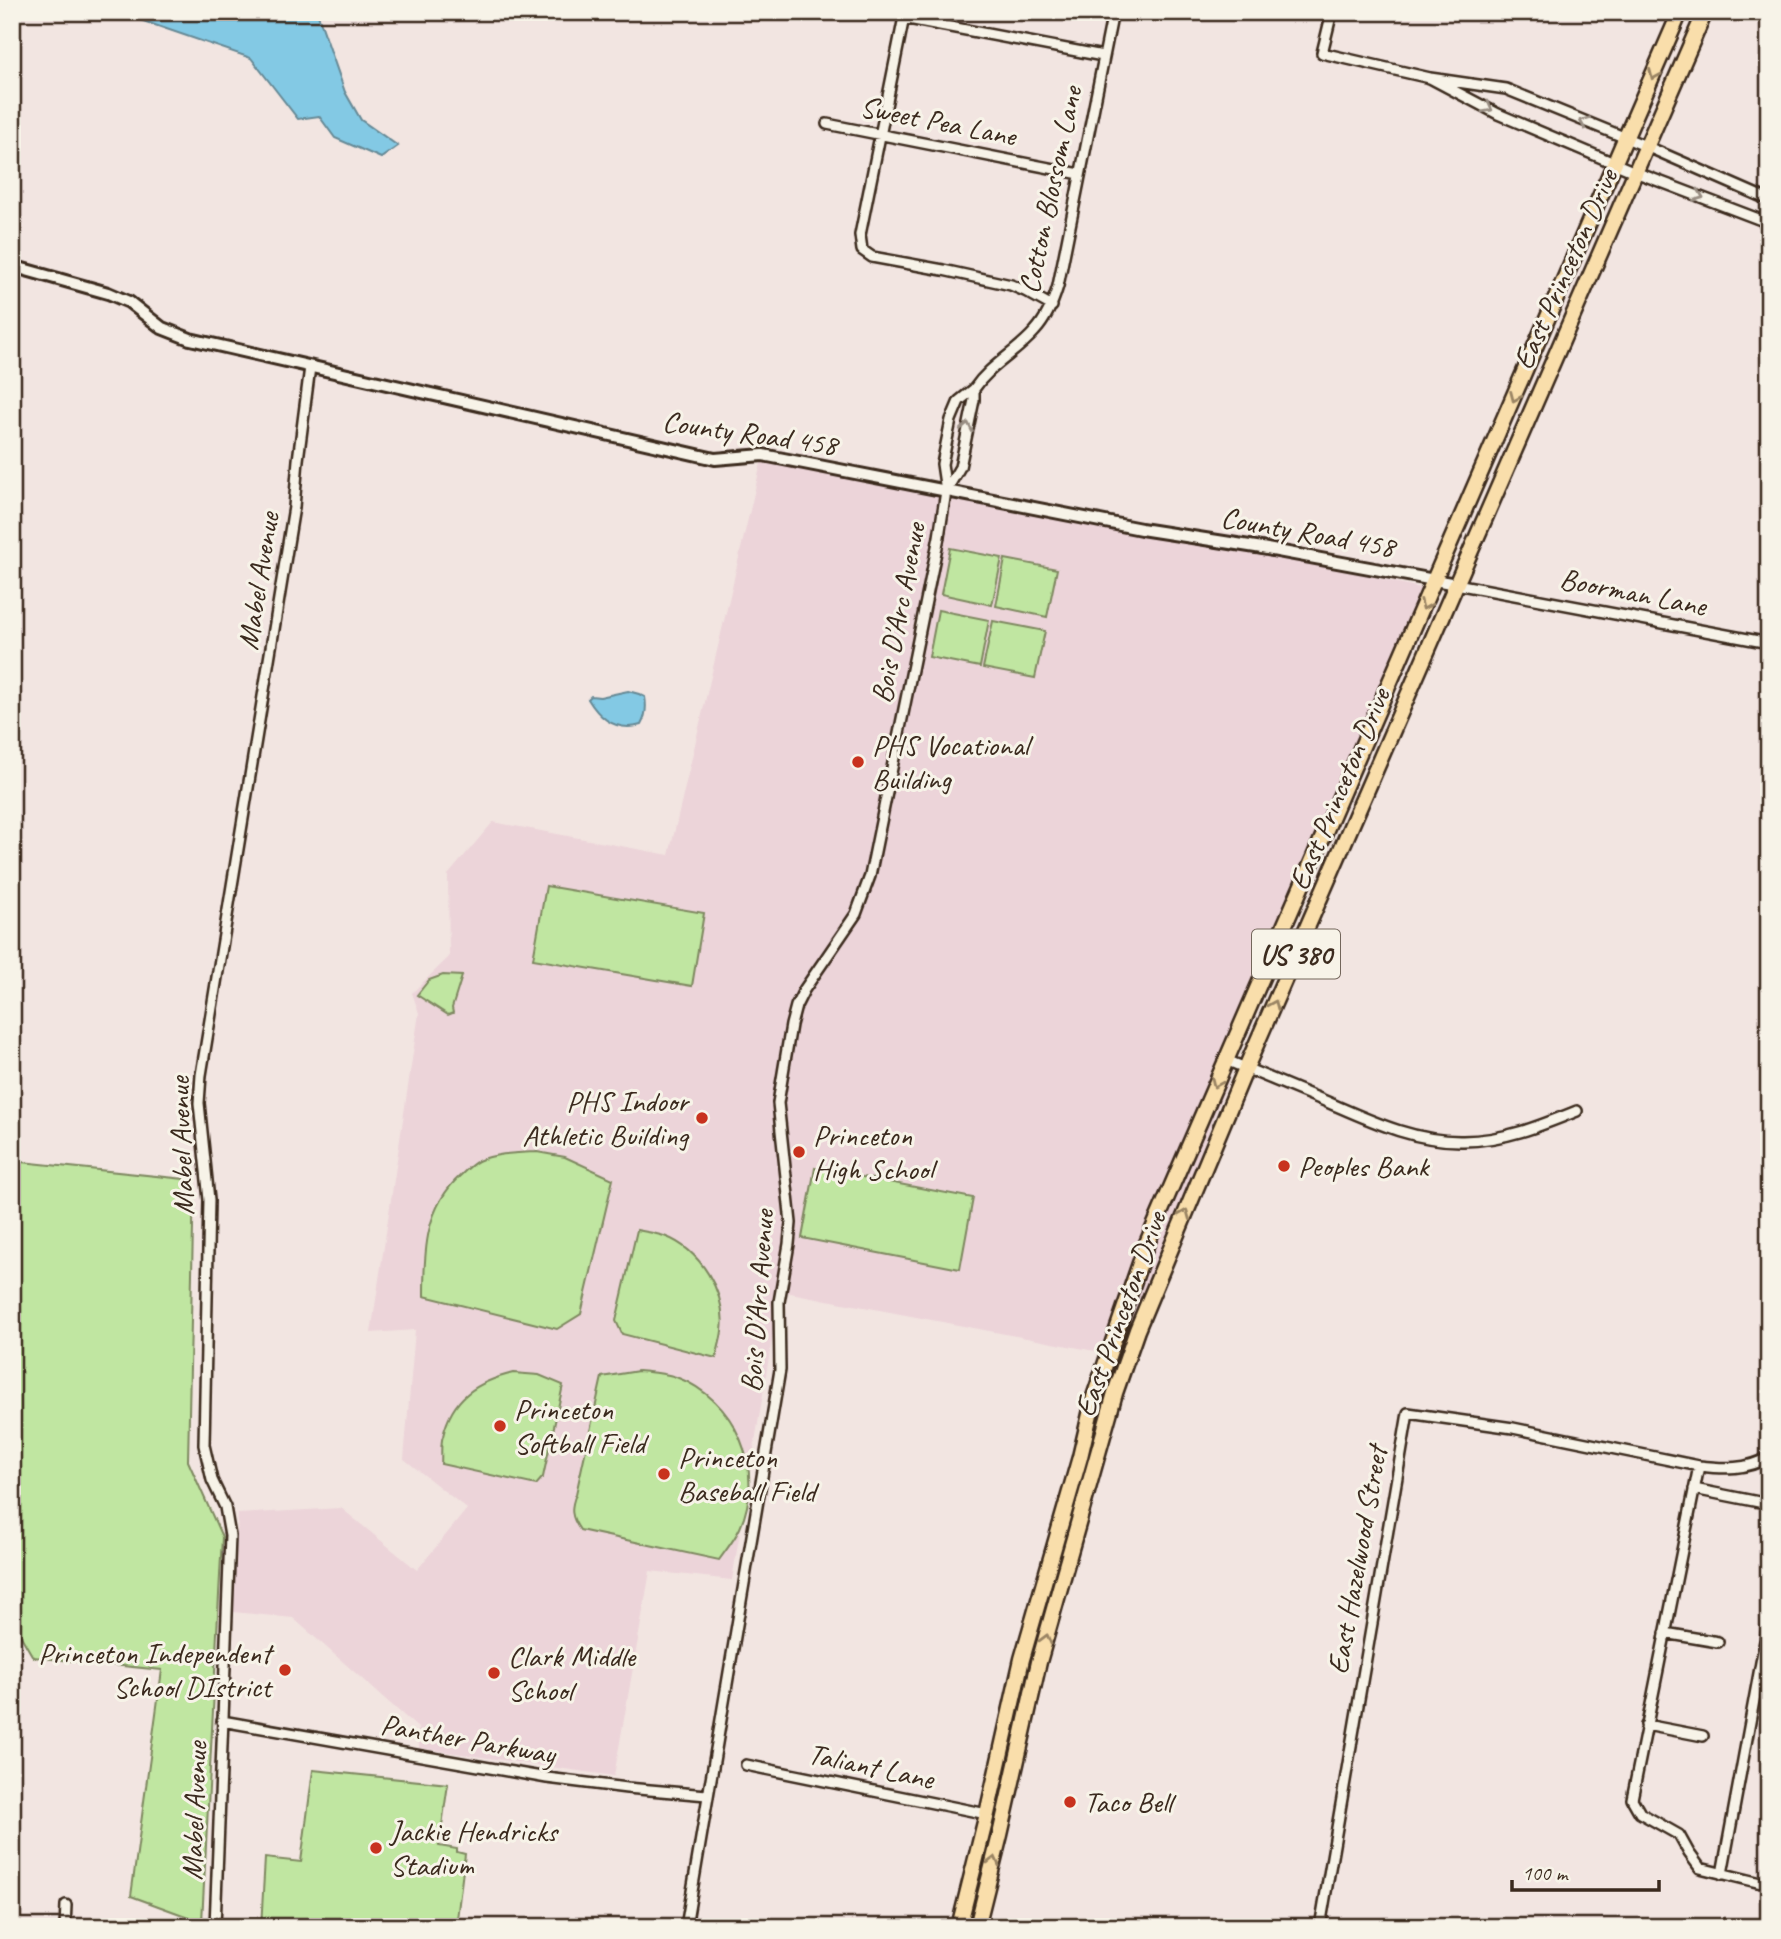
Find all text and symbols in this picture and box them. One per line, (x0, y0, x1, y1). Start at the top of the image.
one-way arrow (1648, 68, 1662, 80)
street label: Cotton Blossom Lane (1010, 81, 1091, 297)
street label: Sweet Pea Lane (857, 87, 1021, 155)
one-way arrow (1481, 100, 1493, 114)
one-way arrow (1579, 116, 1592, 130)
street label: East Princeton Drive (1504, 161, 1627, 375)
one-way arrow (1693, 188, 1705, 202)
one-way arrow (1509, 389, 1523, 402)
street label: County Road 458 (660, 402, 842, 464)
one-way arrow (959, 421, 974, 433)
street label: County Road 458 (1218, 498, 1400, 566)
street label: Mabel Avenue (228, 507, 288, 652)
street label: Bois D'Arc Avenue (862, 518, 934, 706)
street label: Boorman Lane (1557, 559, 1712, 625)
one-way arrow (1419, 598, 1433, 611)
street label: East Princeton Drive (1279, 680, 1399, 895)
place label: PHS Vocational Building (872, 726, 1033, 798)
marker: PHS Vocational Building (850, 754, 866, 770)
road number: US 380 (1252, 930, 1340, 978)
one-way arrow (1265, 1000, 1279, 1012)
street label: Mabel Avenue (160, 1074, 202, 1216)
one-way arrow (1210, 1076, 1224, 1088)
place label: PHS Indoor Athletic Building (522, 1082, 690, 1154)
marker: PHS Indoor Athletic Building (694, 1110, 710, 1126)
place label: Princeton High School (813, 1116, 938, 1188)
marker: Princeton High School (791, 1144, 807, 1160)
place label: Peoples Bank (1298, 1147, 1431, 1185)
marker: Peoples Bank (1276, 1158, 1292, 1174)
street label: East Princeton Drive (1065, 1204, 1175, 1422)
street label: Bois D'Arc Avenue (732, 1206, 782, 1393)
one-way arrow (1176, 1209, 1190, 1221)
place label: Princeton Softball Field (514, 1390, 649, 1462)
marker: Princeton Softball Field (492, 1418, 508, 1434)
place label: Princeton Baseball Field (678, 1438, 820, 1510)
street label: East Hazelwood Street (1318, 1439, 1396, 1677)
marker: Princeton Baseball Field (656, 1466, 672, 1482)
one-way arrow (1038, 1633, 1052, 1645)
place label: Princeton Independent School DIstrict (38, 1634, 275, 1706)
place label: Clark Middle School (508, 1637, 637, 1709)
marker: Princeton Independent School DIstrict (277, 1662, 293, 1678)
marker: Clark Middle School (486, 1665, 502, 1681)
street label: Panther Parkway (378, 1705, 560, 1773)
street label: Taliant Lane (805, 1734, 939, 1798)
street label: Mabel Avenue (173, 1739, 215, 1881)
place label: Taco Bell (1084, 1783, 1177, 1821)
marker: Taco Bell (1062, 1794, 1078, 1810)
place label: Jackie Hendricks Stadium (388, 1812, 560, 1884)
marker: Jackie Hendricks Stadium (368, 1840, 384, 1856)
scale bar (1512, 1848, 1658, 1892)
one-way arrow (986, 1855, 1000, 1867)
text: 100 m (1522, 1860, 1569, 1886)

